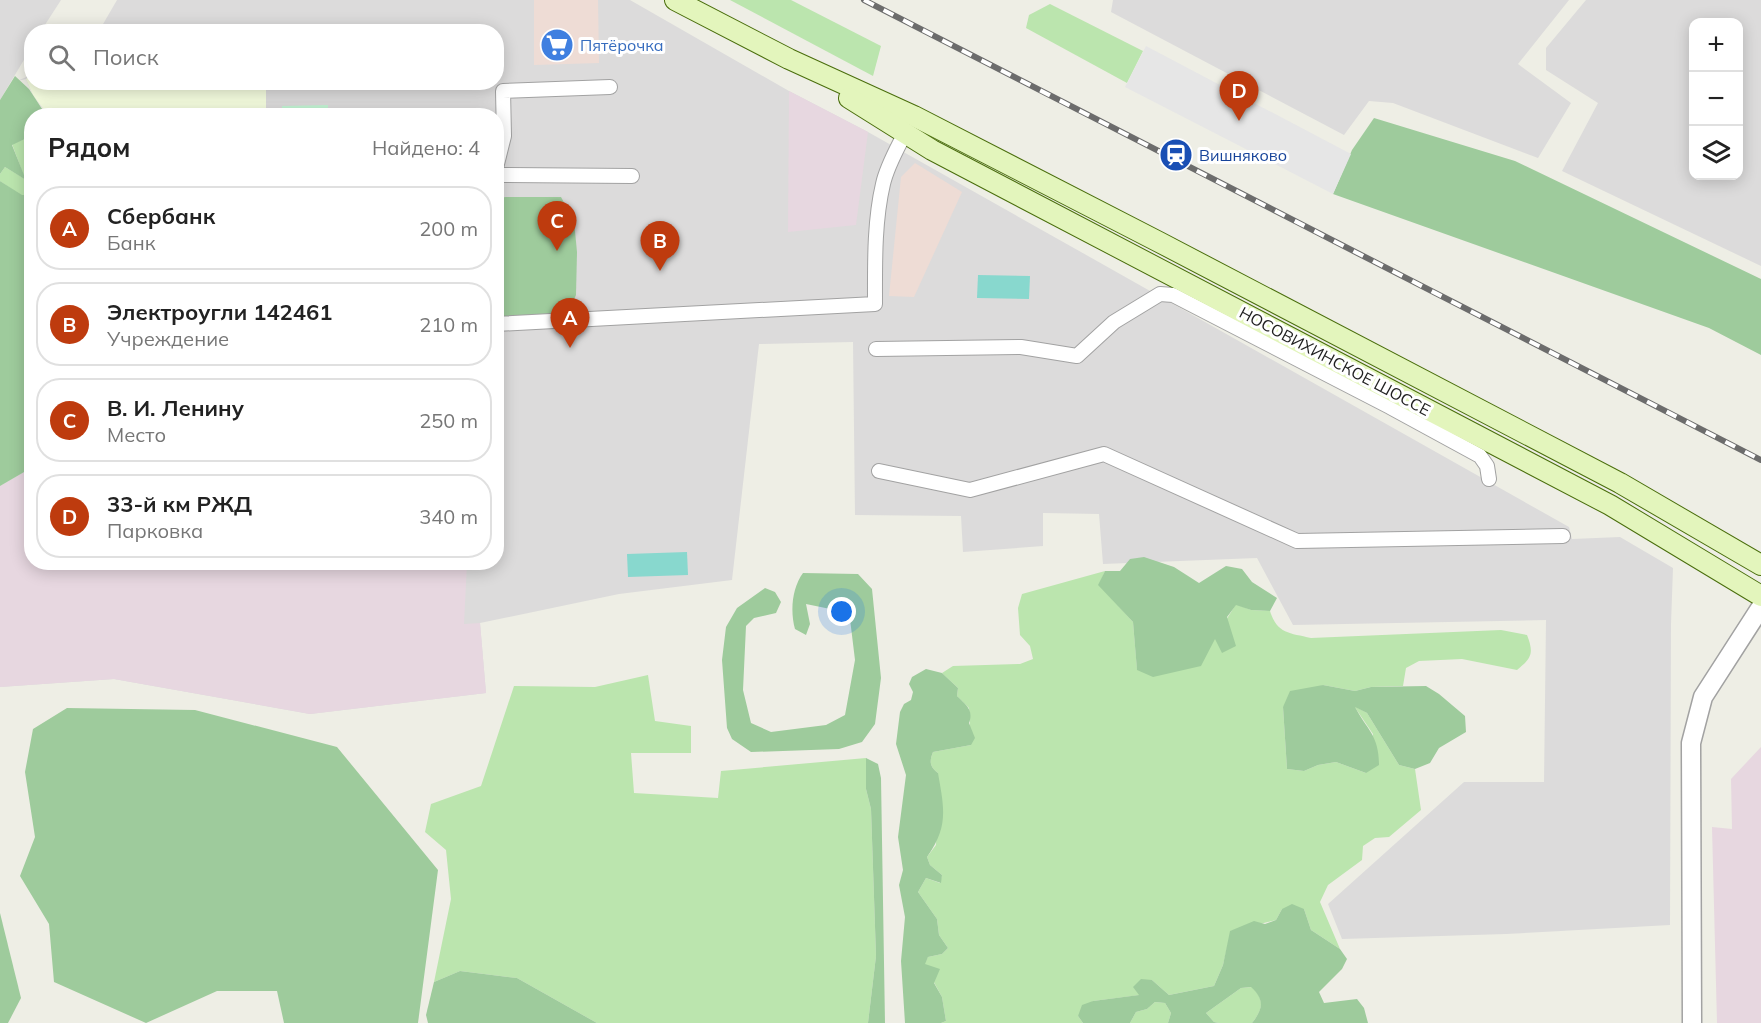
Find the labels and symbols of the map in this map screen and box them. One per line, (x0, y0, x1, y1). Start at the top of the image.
supermarket icon: Пятёрочка (539, 27, 575, 63)
place label: Пятёрочка (580, 35, 664, 55)
pin: D (1220, 72, 1258, 121)
station icon: Вишняково (1158, 137, 1194, 173)
place label: Вишняково (1199, 145, 1287, 165)
pin: C (538, 202, 576, 251)
pin: B (640, 222, 680, 271)
pin: A (550, 298, 590, 348)
street label: НОСОВИХИНСКОЕ ШОССЕ (1236, 302, 1434, 420)
your location (827, 597, 856, 626)

